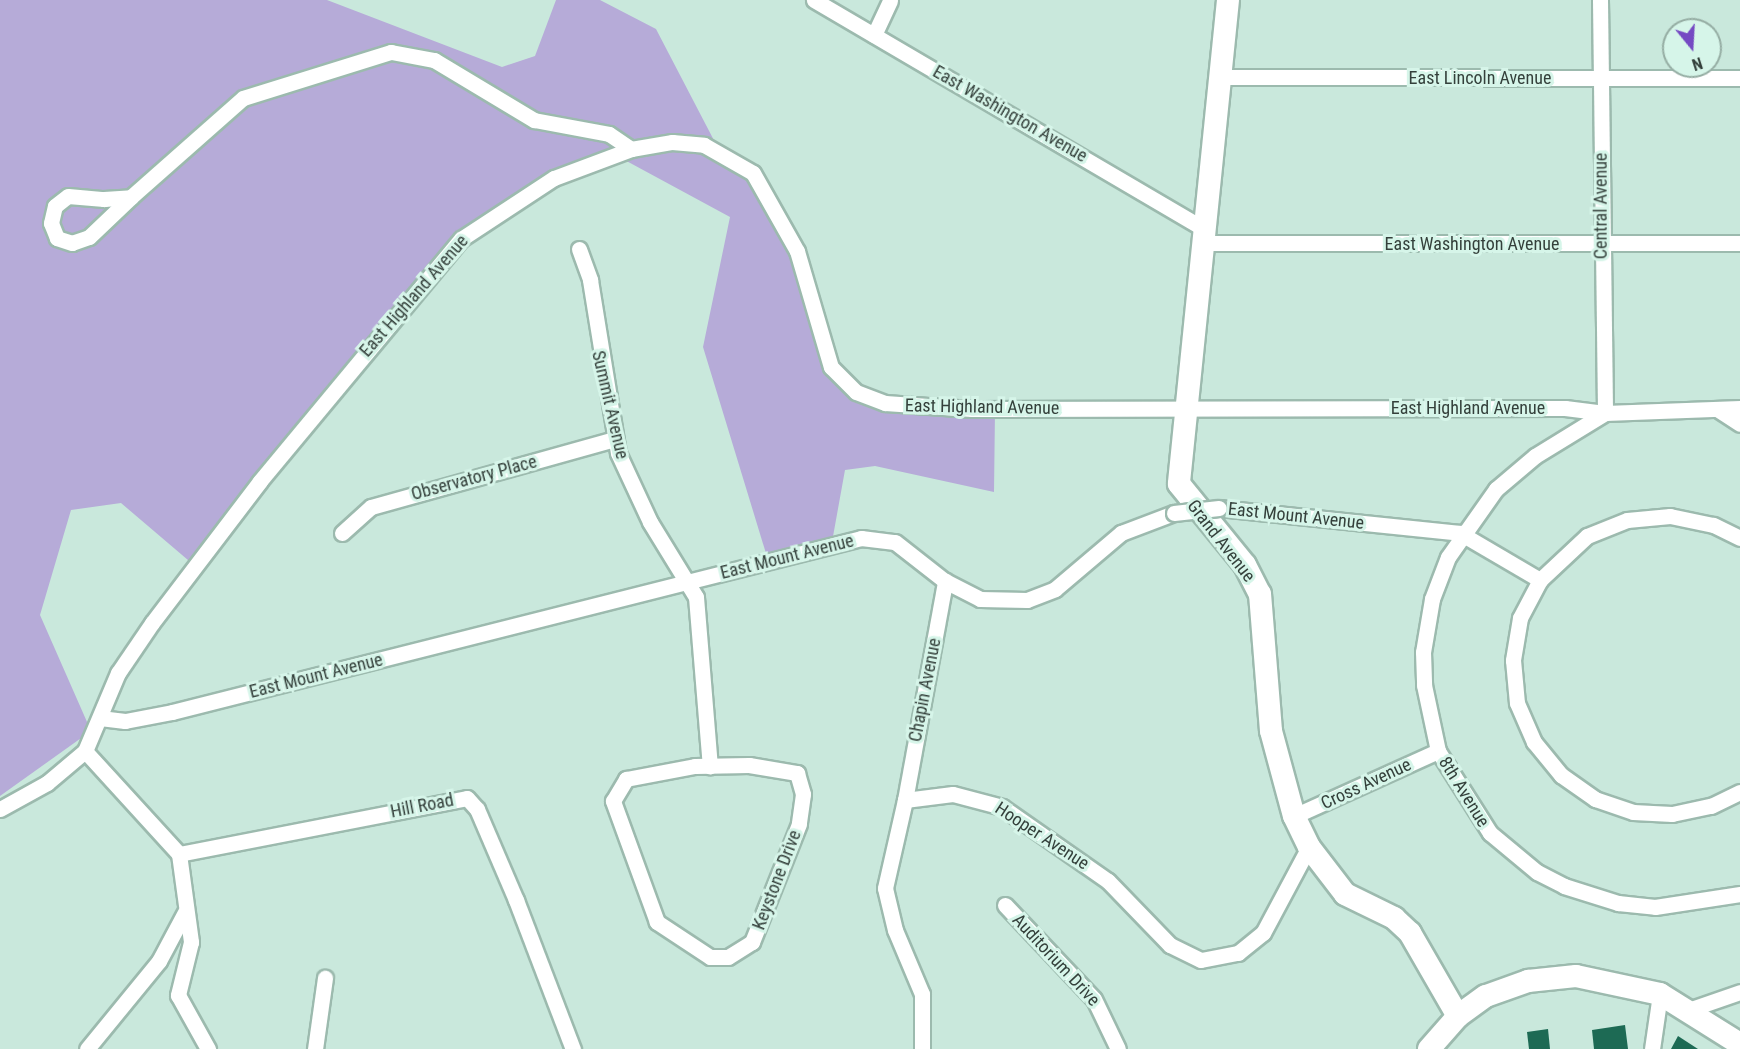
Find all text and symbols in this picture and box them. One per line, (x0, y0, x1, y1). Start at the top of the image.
north arrow (1662, 18, 1722, 78)
text: N (1690, 53, 1705, 74)
street label: East Washington Avenue (929, 61, 1091, 167)
street label: East Lincoln Avenue (1409, 67, 1551, 89)
street label: Central Avenue (1590, 153, 1612, 259)
street label: East Highland Avenue (355, 231, 473, 361)
street label: East Washington Avenue (1385, 233, 1559, 255)
street label: Summit Avenue (587, 349, 633, 461)
street label: East Highland Avenue (905, 395, 1059, 419)
street label: East Highland Avenue (1391, 397, 1545, 419)
street label: Observatory Place (409, 451, 539, 505)
street label: Grand Avenue (1182, 496, 1260, 586)
street label: East Mount Avenue (1227, 498, 1365, 534)
street label: East Mount Avenue (718, 530, 856, 584)
street label: Chapin Avenue (904, 636, 946, 744)
street label: East Mount Avenue (247, 649, 385, 703)
street label: 8th Avenue (1434, 753, 1494, 831)
street label: Cross Avenue (1318, 754, 1414, 814)
street label: Hill Road (389, 789, 455, 823)
street label: Hooper Avenue (991, 798, 1093, 874)
street label: Keystone Drive (748, 827, 806, 933)
street label: Auditorium Drive (1008, 909, 1104, 1011)

